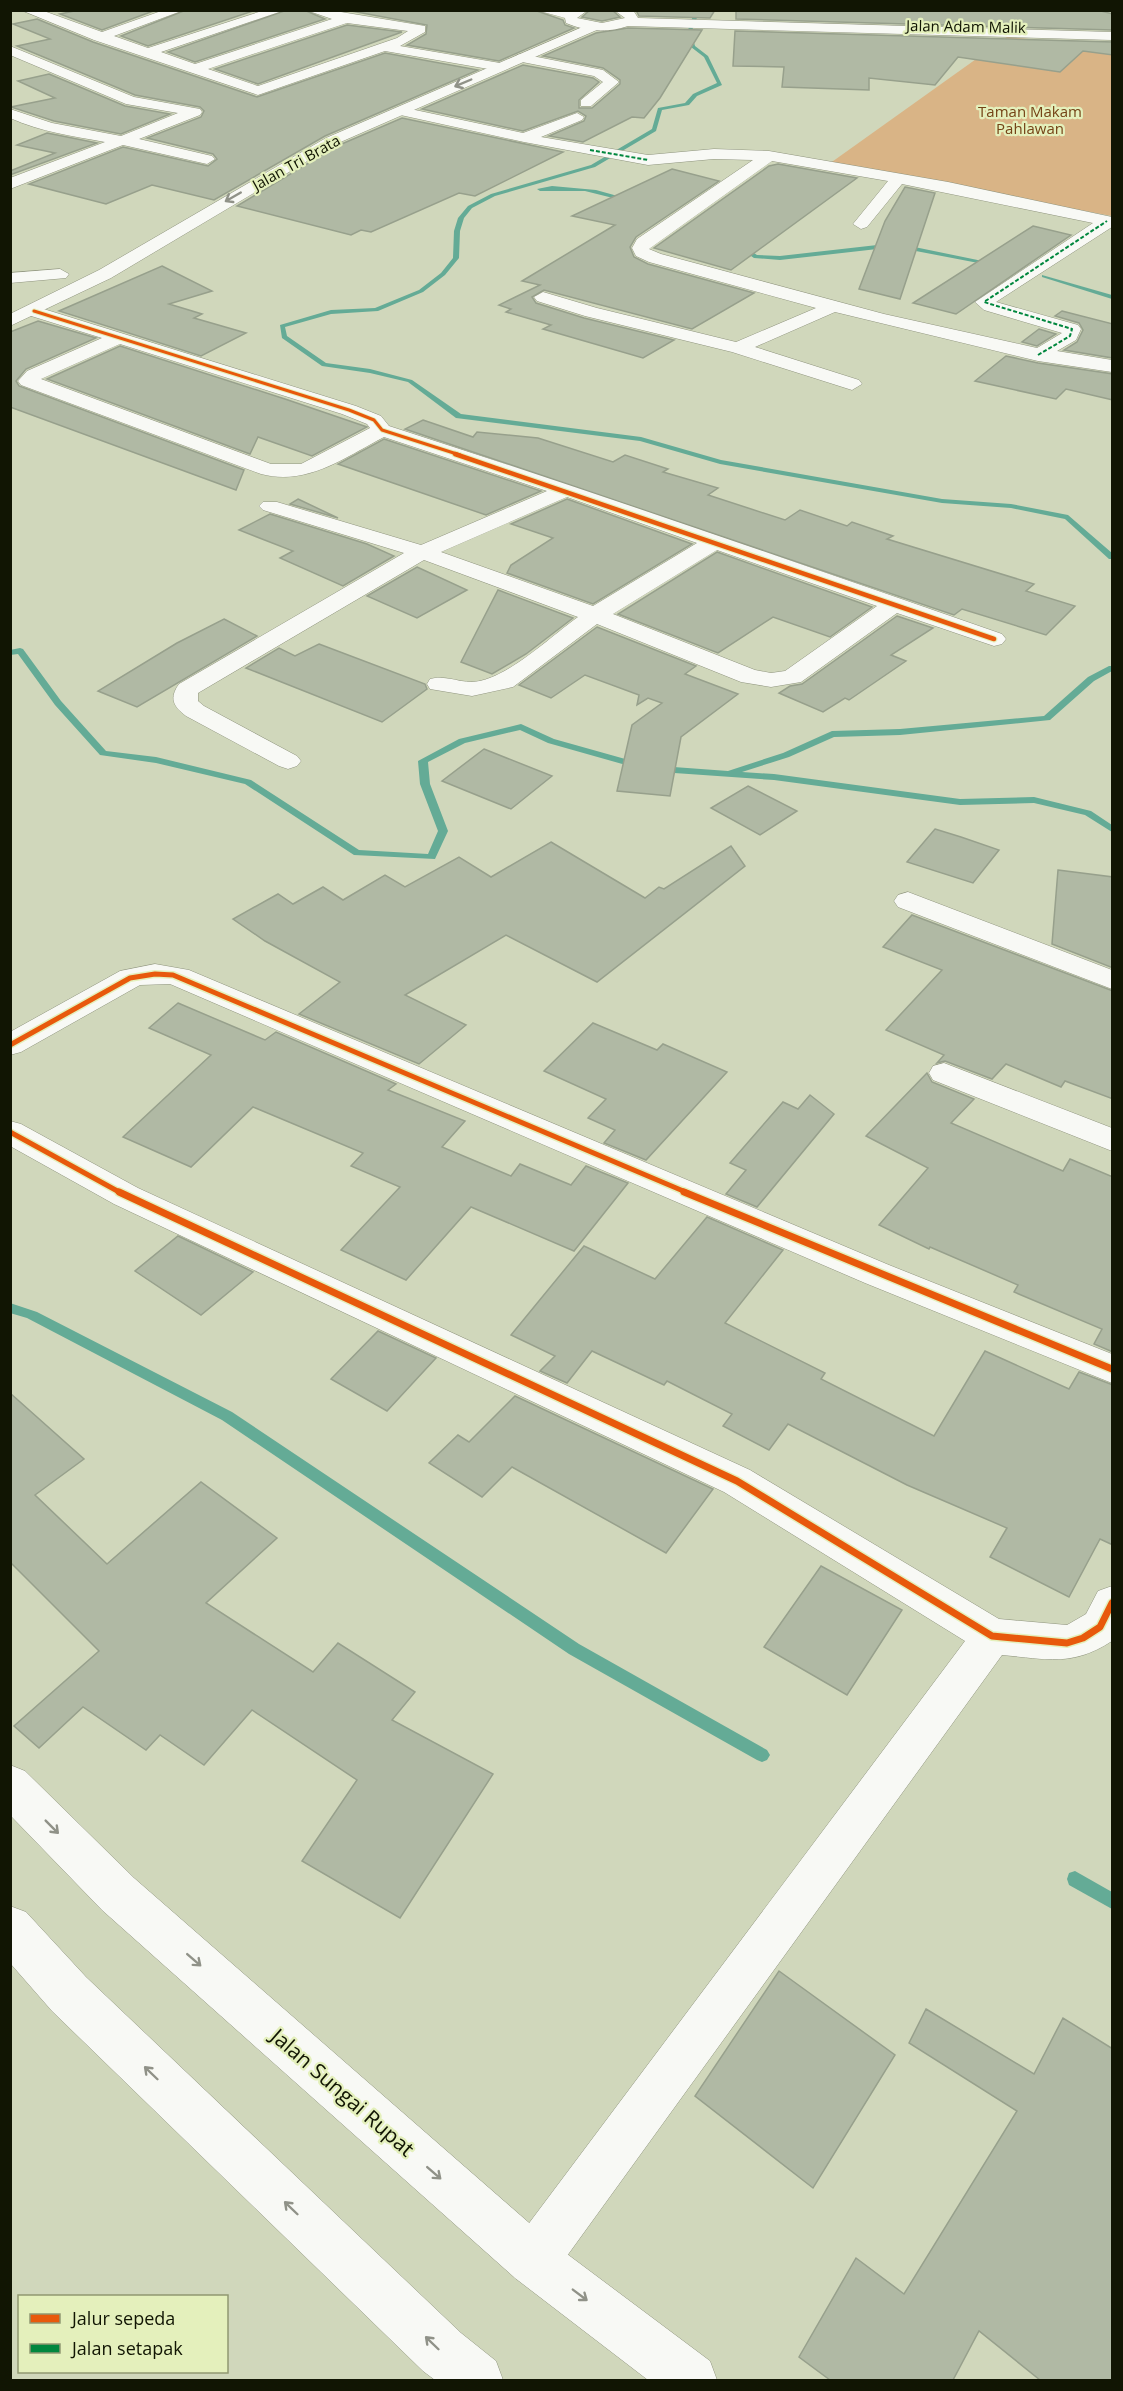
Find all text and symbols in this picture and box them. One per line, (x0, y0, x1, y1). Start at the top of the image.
street label: Jalan Adam Malik (904, 15, 1026, 37)
one-way arrow (455, 78, 473, 89)
park label: Taman Makam Pahlawan (978, 101, 1082, 138)
street label: Jalan Tri Brata (247, 130, 343, 195)
one-way arrow (224, 192, 242, 203)
one-way arrow (44, 1819, 59, 1834)
one-way arrow (186, 1953, 201, 1967)
street label: Jalan Sungai Rupat (264, 2021, 421, 2162)
one-way arrow (143, 2065, 158, 2080)
one-way arrow (426, 2166, 441, 2180)
one-way arrow (284, 2200, 299, 2215)
one-way arrow (571, 2289, 587, 2302)
legend (18, 2295, 228, 2373)
text: Jalur sepeda (70, 2306, 175, 2330)
text: Jalan setapak (70, 2336, 183, 2360)
one-way arrow (425, 2336, 440, 2350)

